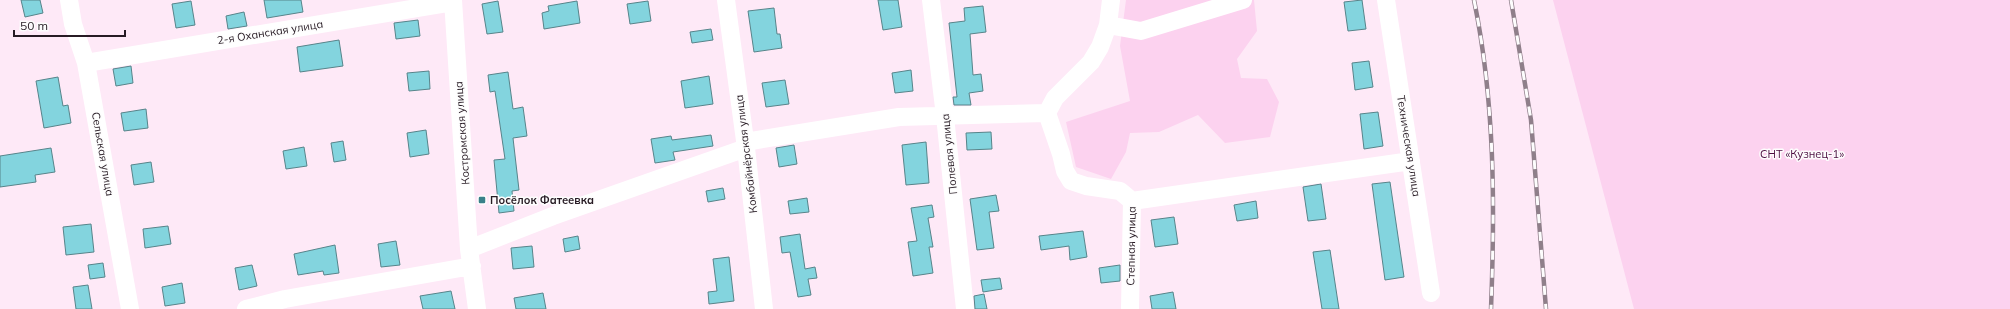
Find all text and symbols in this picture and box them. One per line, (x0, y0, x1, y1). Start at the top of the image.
scale bar (14, 12, 125, 38)
street label: 2-я Оханская улица (216, 17, 324, 47)
text: 50 m (20, 18, 48, 33)
street label: Костромская улица (451, 81, 473, 185)
street label: Комбайнёрская улица (732, 94, 760, 214)
street label: Техническая улица (1394, 94, 1424, 198)
street label: Сельская улица (89, 111, 117, 197)
street label: Полевая улица (938, 113, 960, 195)
park label: СНТ «Кузнец-1» (1760, 147, 1844, 161)
place label: Посёлок Фатеевка (490, 193, 594, 207)
marker: Посёлок Фатеевка (477, 195, 487, 205)
street label: Степная улица (1123, 206, 1139, 286)

